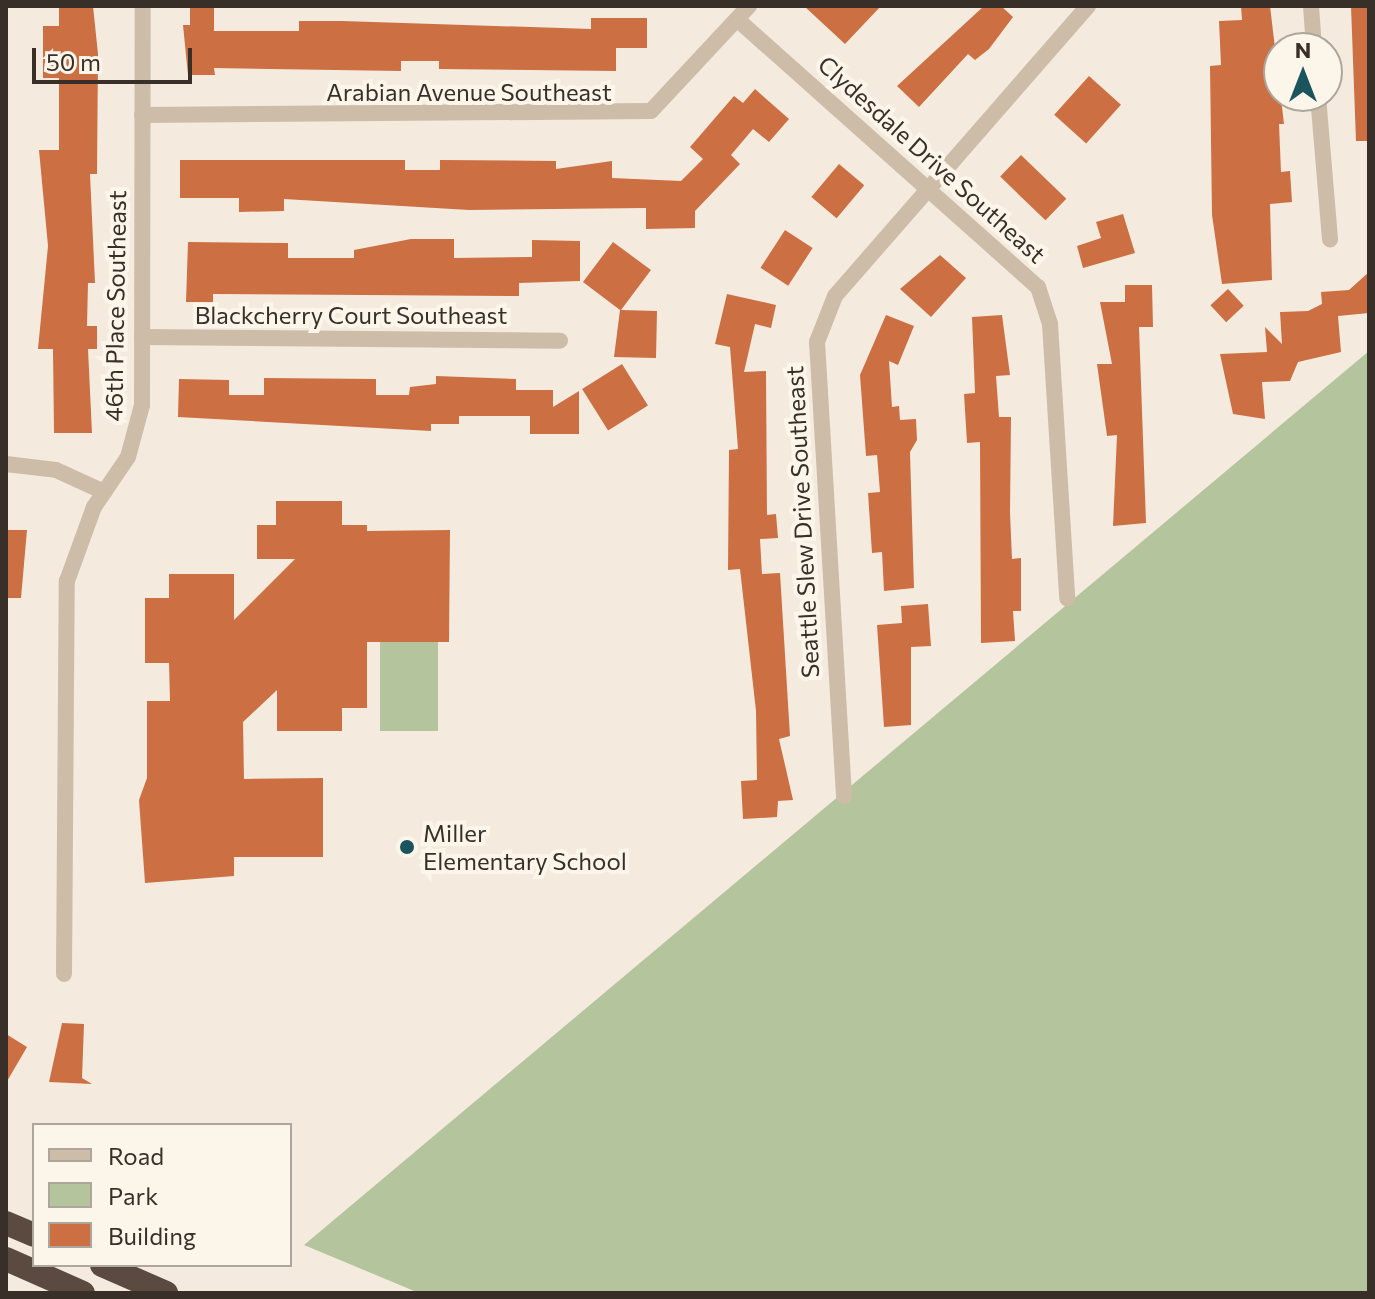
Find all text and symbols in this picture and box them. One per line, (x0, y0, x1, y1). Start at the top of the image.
scale bar (36, 32, 196, 82)
north arrow (1263, 32, 1343, 112)
text: N (1295, 36, 1311, 63)
text: 50 m (46, 47, 101, 76)
street label: Clydesdale Drive Southeast (812, 49, 1052, 269)
street label: Arabian Avenue Southeast (326, 78, 612, 106)
street label: 46th Place Southeast (99, 190, 131, 422)
street label: Blackcherry Court Southeast (195, 301, 507, 329)
street label: Seattle Slew Drive Southeast (779, 365, 825, 679)
place label: Miller Elementary School (423, 819, 627, 875)
marker: Miller Elementary School (398, 838, 416, 856)
legend (32, 1123, 292, 1267)
text: Road (108, 1141, 164, 1170)
text: Park (108, 1181, 158, 1210)
text: Building (108, 1221, 196, 1250)

